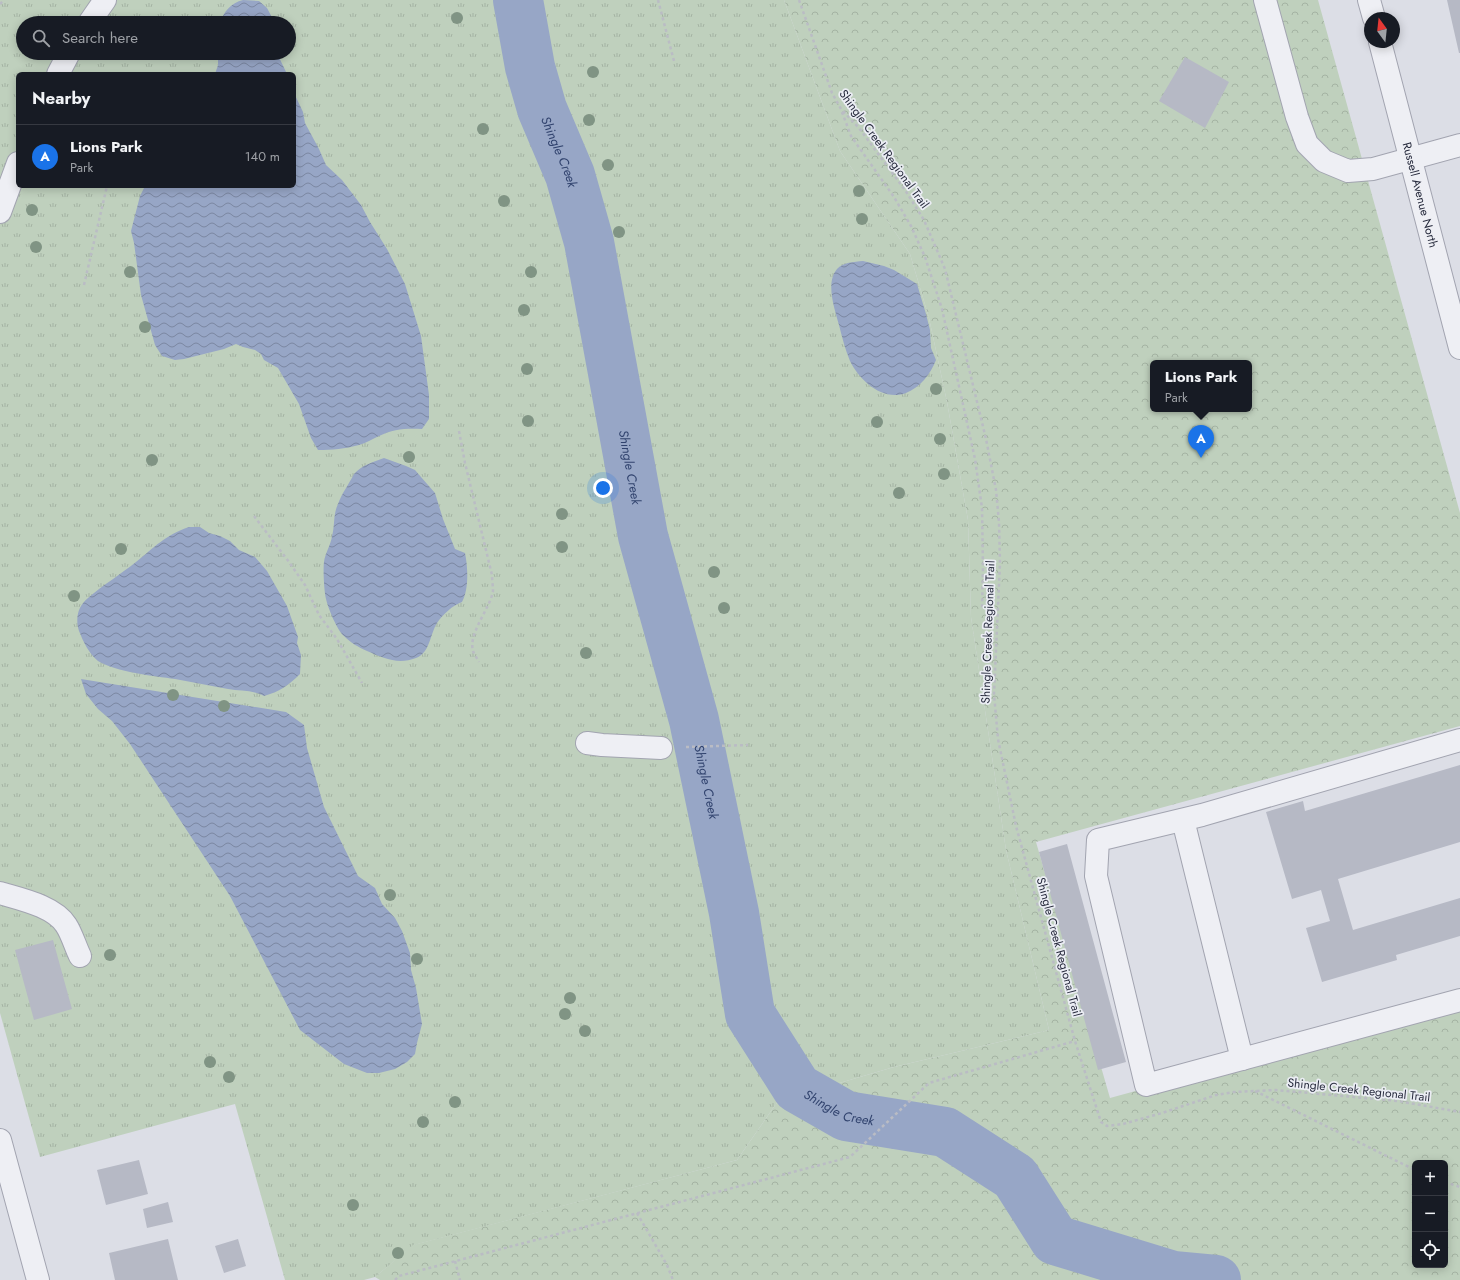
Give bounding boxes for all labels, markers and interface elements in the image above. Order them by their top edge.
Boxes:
north arrow [1364,12,1400,48]
search box [16,16,296,60]
icon: search [30,27,52,49]
text: Search here [62,27,138,49]
text: Nearby [32,86,90,110]
street label: Shingle Creek Regional Trail [835,86,933,212]
water label: Shingle Creek [536,113,582,190]
text: Lions Park [70,136,143,158]
street label: Russell Avenue North [1398,140,1442,250]
text: A [40,147,50,166]
text: 140 m [245,147,280,166]
text: Park [70,158,93,177]
popup [1150,360,1252,412]
text: Lions Park [1165,366,1237,388]
text: Park [1165,388,1188,407]
pin: A [1188,425,1214,458]
water label: Shingle Creek [614,428,646,506]
your location [593,478,613,498]
street label: Shingle Creek Regional Trail [977,560,999,704]
water label: Shingle Creek [689,743,723,821]
street label: Shingle Creek Regional Trail [1032,875,1086,1019]
street label: Shingle Creek Regional Trail [1287,1074,1431,1106]
water label: Shingle Creek [800,1085,876,1130]
map controls [1412,1160,1448,1268]
button: + [1412,1160,1448,1196]
button: − [1412,1196,1448,1232]
button: locate [1412,1232,1448,1268]

